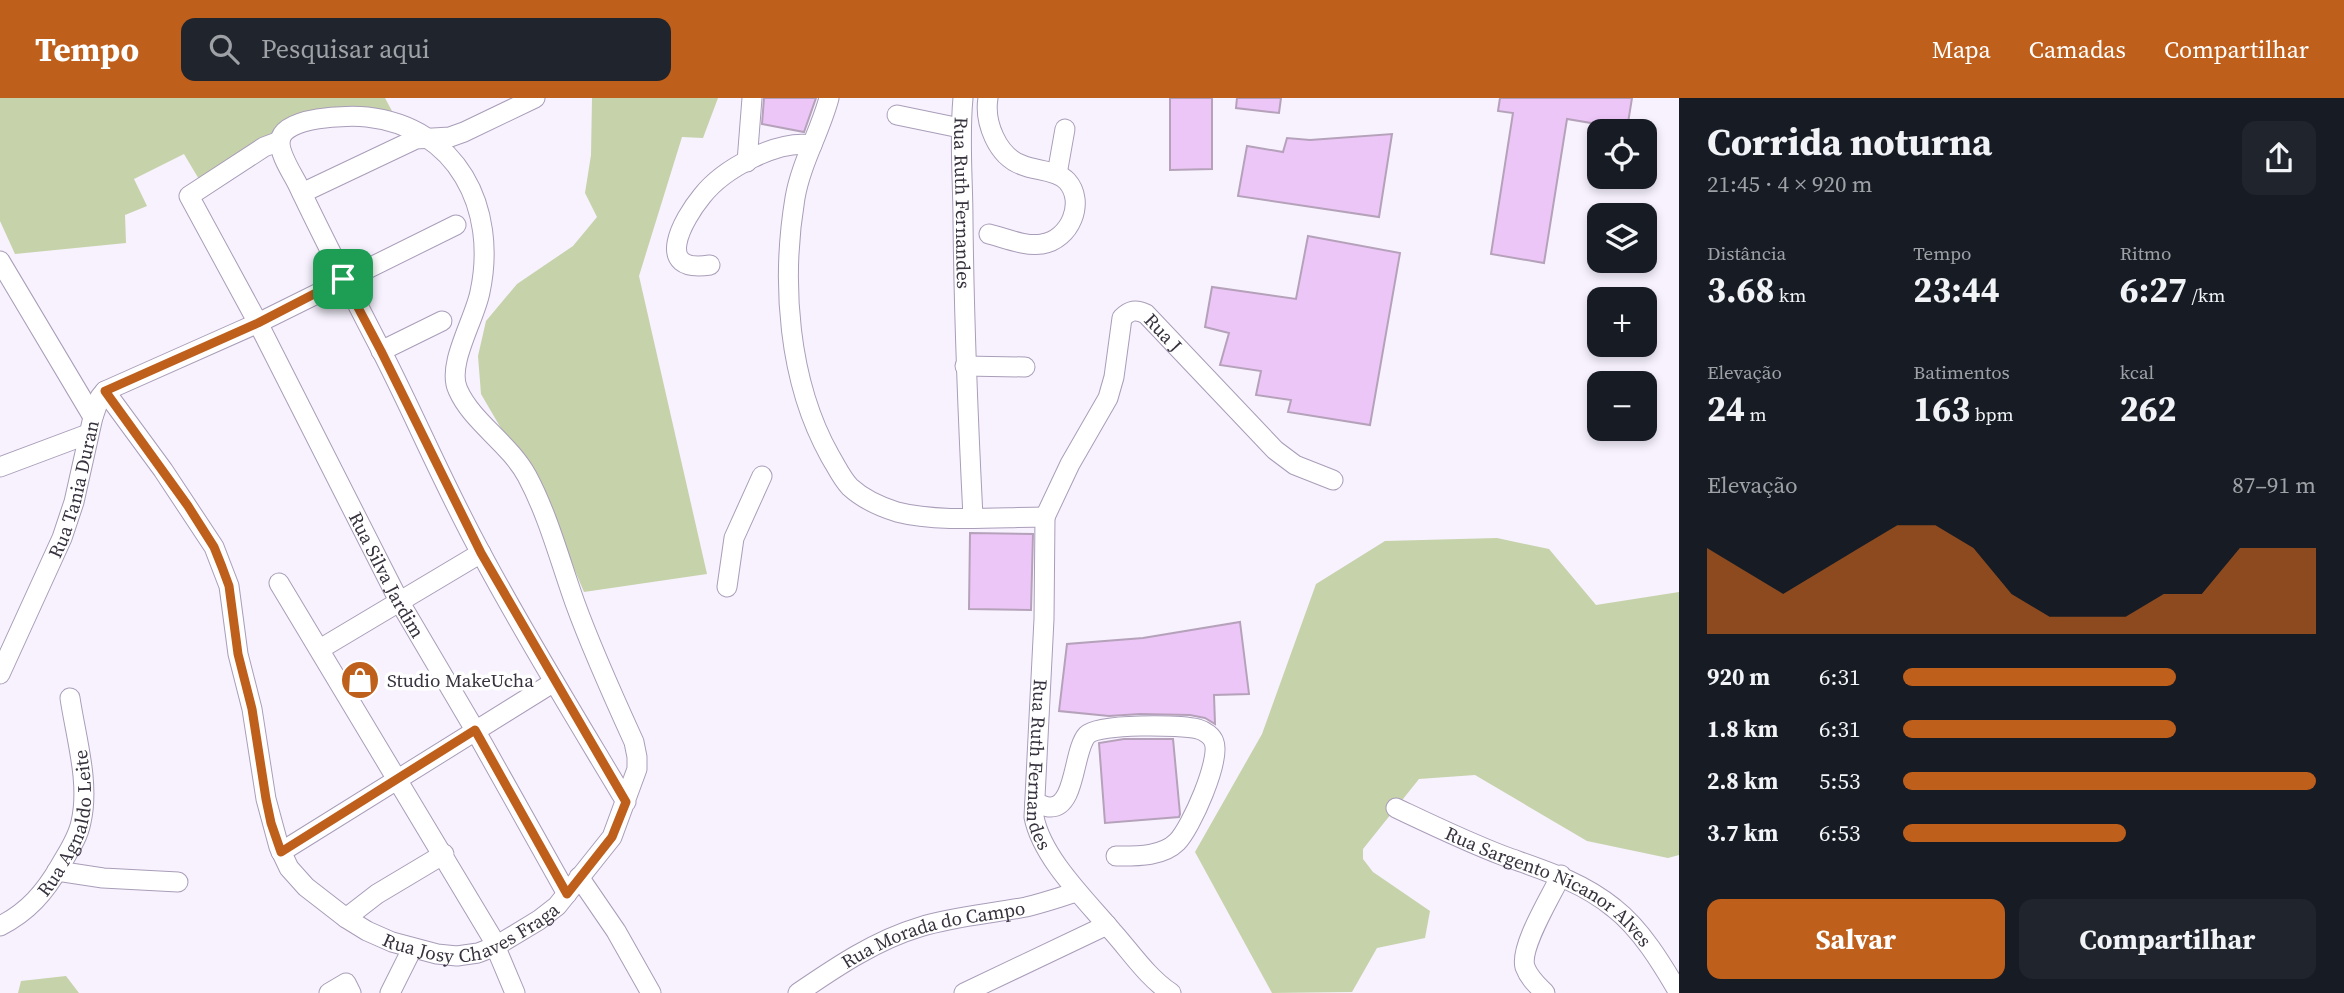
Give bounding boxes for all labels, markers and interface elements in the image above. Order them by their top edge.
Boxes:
search box [181,18,671,81]
text: Tempo [35,27,139,72]
icon: search [205,30,243,68]
text: Pesquisar aqui [261,31,430,67]
text: Mapa [1932,33,1991,66]
text: Camadas [2029,33,2126,66]
text: Compartilhar [2164,33,2309,66]
text: Corrida noturna [1707,116,1992,168]
street label: Rua Ruth Fernandes [948,117,977,289]
map controls [1587,119,1657,441]
button: locate [1587,119,1657,189]
button: share [2242,121,2316,195]
text: 21:45 · 4 × 920 m [1707,168,1873,200]
button: layers [1587,203,1657,273]
text: Distância [1707,240,1786,266]
text: Tempo [1913,240,1972,266]
text: Ritmo [2120,240,2171,266]
pin [313,249,373,309]
icon: arrive [324,260,362,298]
text: 3.68 [1707,266,1774,314]
text: 23:44 [1913,266,2000,314]
text: 6:27 [2120,266,2187,314]
text: km [1774,282,1806,308]
text: /km [2187,282,2225,308]
button: + [1587,287,1657,357]
street label: Rua J [1139,307,1188,357]
text: Elevação [1707,359,1782,385]
text: Batimentos [1913,359,2010,385]
text: kcal [2120,359,2154,385]
button: − [1587,371,1657,441]
text: 24 [1707,385,1745,433]
text: 163 [1913,385,1970,433]
text: 262 [2120,385,2177,433]
text: m [1745,401,1767,427]
text: bpm [1970,401,2014,427]
street label: Rua Tania Duran [42,418,105,562]
text: Elevação [1707,469,1798,501]
text: 87–91 m [2232,469,2316,501]
street label: Rua Silva Jardim [343,507,431,643]
shop icon: Studio MakeUcha [339,659,381,701]
text: 920 m [1707,661,1770,693]
text: 6:31 [1819,661,1860,693]
place label: Studio MakeUcha [387,667,534,693]
street label: Rua Ruth Fernandes [1021,678,1058,854]
text: 1.8 km [1707,713,1778,745]
text: 6:31 [1819,713,1860,745]
street label: Rua Agnaldo Leite [31,748,97,902]
text: 2.8 km [1707,765,1778,797]
text: 5:53 [1819,765,1860,797]
text: 3.7 km [1707,817,1778,849]
text: 6:53 [1819,817,1860,849]
street label: Rua Sargento Nicanor Alves [1441,820,1658,952]
street label: Rua Morada do Campo [836,894,1027,974]
street label: Rua Josy Chaves Fraga [379,896,565,969]
button: Salvar [1707,899,2005,979]
button: Compartilhar [2019,899,2316,979]

